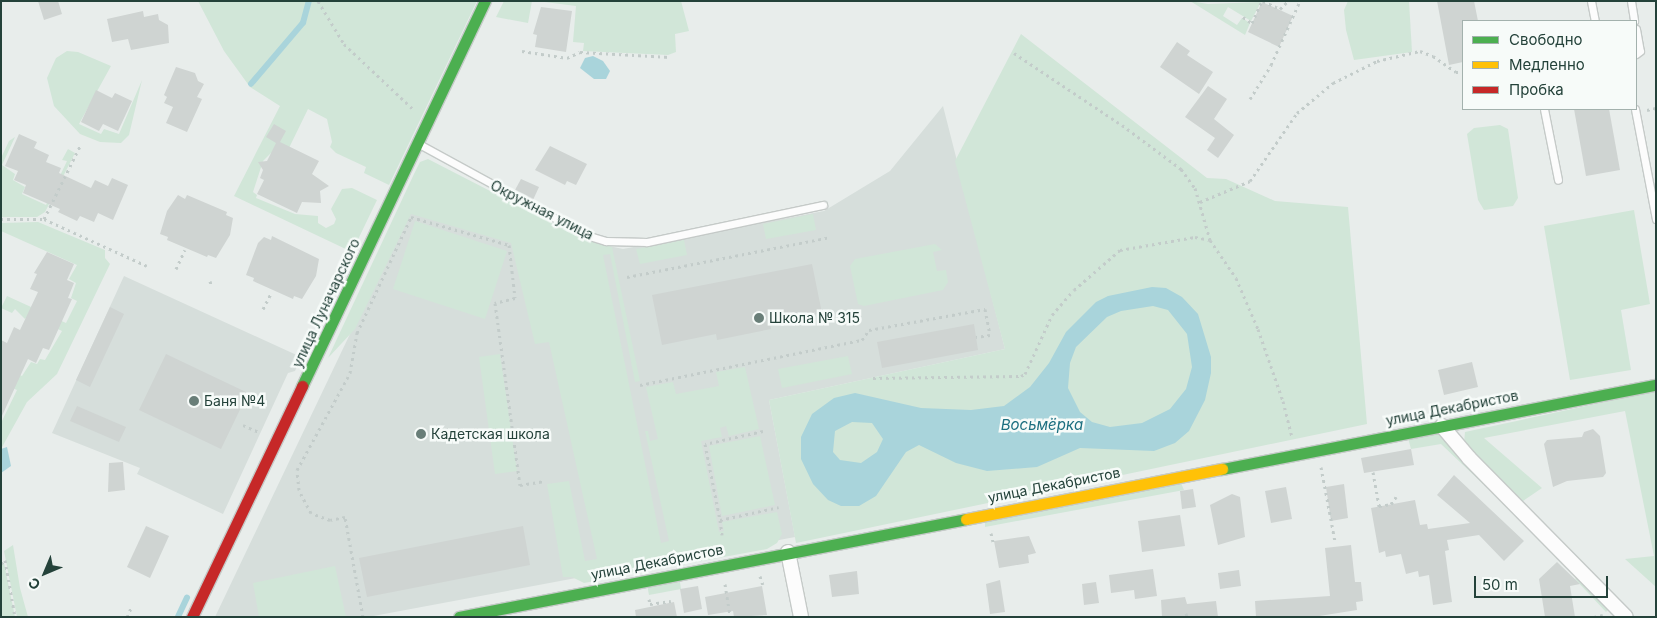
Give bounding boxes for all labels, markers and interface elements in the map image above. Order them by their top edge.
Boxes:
legend [1462,20,1637,110]
text: Свободно [1509,30,1583,49]
text: Медленно [1509,55,1585,74]
text: Пробка [1509,80,1564,99]
street label: Окружная улица [488,177,596,243]
street label: улица Луначарского [289,236,363,370]
place label: Школа № 315 [769,310,860,326]
marker: Школа № 315 [753,312,765,324]
street label: улица Декабристов [1384,387,1520,429]
place label: Баня №4 [204,393,265,409]
marker: Баня №4 [188,395,200,407]
water label: Восьмёрка [1001,416,1083,434]
place label: Кадетская школа [431,426,550,442]
marker: Кадетская школа [415,428,427,440]
street label: улица Декабристов [986,464,1122,506]
street label: улица Декабристов [589,541,725,583]
north arrow [20,548,70,598]
scale bar [1477,566,1611,598]
text: С [24,574,44,594]
text: 50 m [1482,575,1518,594]

